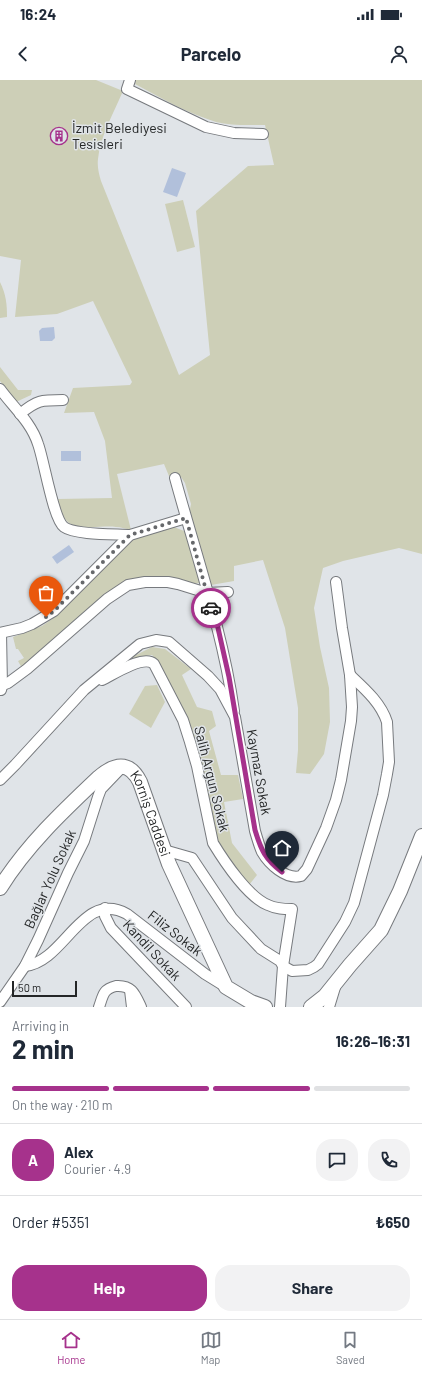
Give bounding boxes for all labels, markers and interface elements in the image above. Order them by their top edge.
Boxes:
text: 16:24 [20,5,56,23]
icon: back [12,43,34,65]
text: Parcelo [181,43,241,65]
icon: person [388,43,410,65]
place label: İzmit Belediyesi Tesisleri [72,119,167,152]
building icon: İzmit Belediyesi Tesisleri [49,126,69,146]
pin [29,576,63,617]
icon: bag [35,582,57,604]
courier [191,588,231,628]
icon: car [200,597,222,619]
street label: Salih Argun Sokak [191,724,234,833]
street label: Kaymaz Sokak [244,728,275,816]
street label: Korniş Caddesi [127,767,175,859]
street label: Bağlar Yolu Sokak [20,827,79,931]
pin [265,831,299,872]
icon: home [271,837,293,859]
street label: Filiz Sokak [145,906,206,959]
street label: Kandil Sokak [120,916,185,984]
scale bar [12,979,77,998]
text: 50 m [18,981,41,994]
text: Arriving in [12,1018,69,1034]
text: 16:26–16:31 [335,1032,410,1050]
text: 2 min [12,1033,74,1064]
text: On the way · 210 m [12,1097,113,1113]
button: chat [316,1139,358,1181]
button: phone [368,1139,410,1181]
text: Alex [64,1143,94,1161]
text: A [28,1151,38,1169]
text: Courier · 4.9 [64,1161,131,1177]
text: Order #5351 [12,1213,89,1231]
text: ₺650 [376,1213,410,1231]
button: Help [12,1265,207,1311]
button: Share [215,1265,410,1311]
tab: Home [57,1329,85,1366]
tab: Map [200,1329,222,1366]
tab: Saved [336,1329,365,1366]

